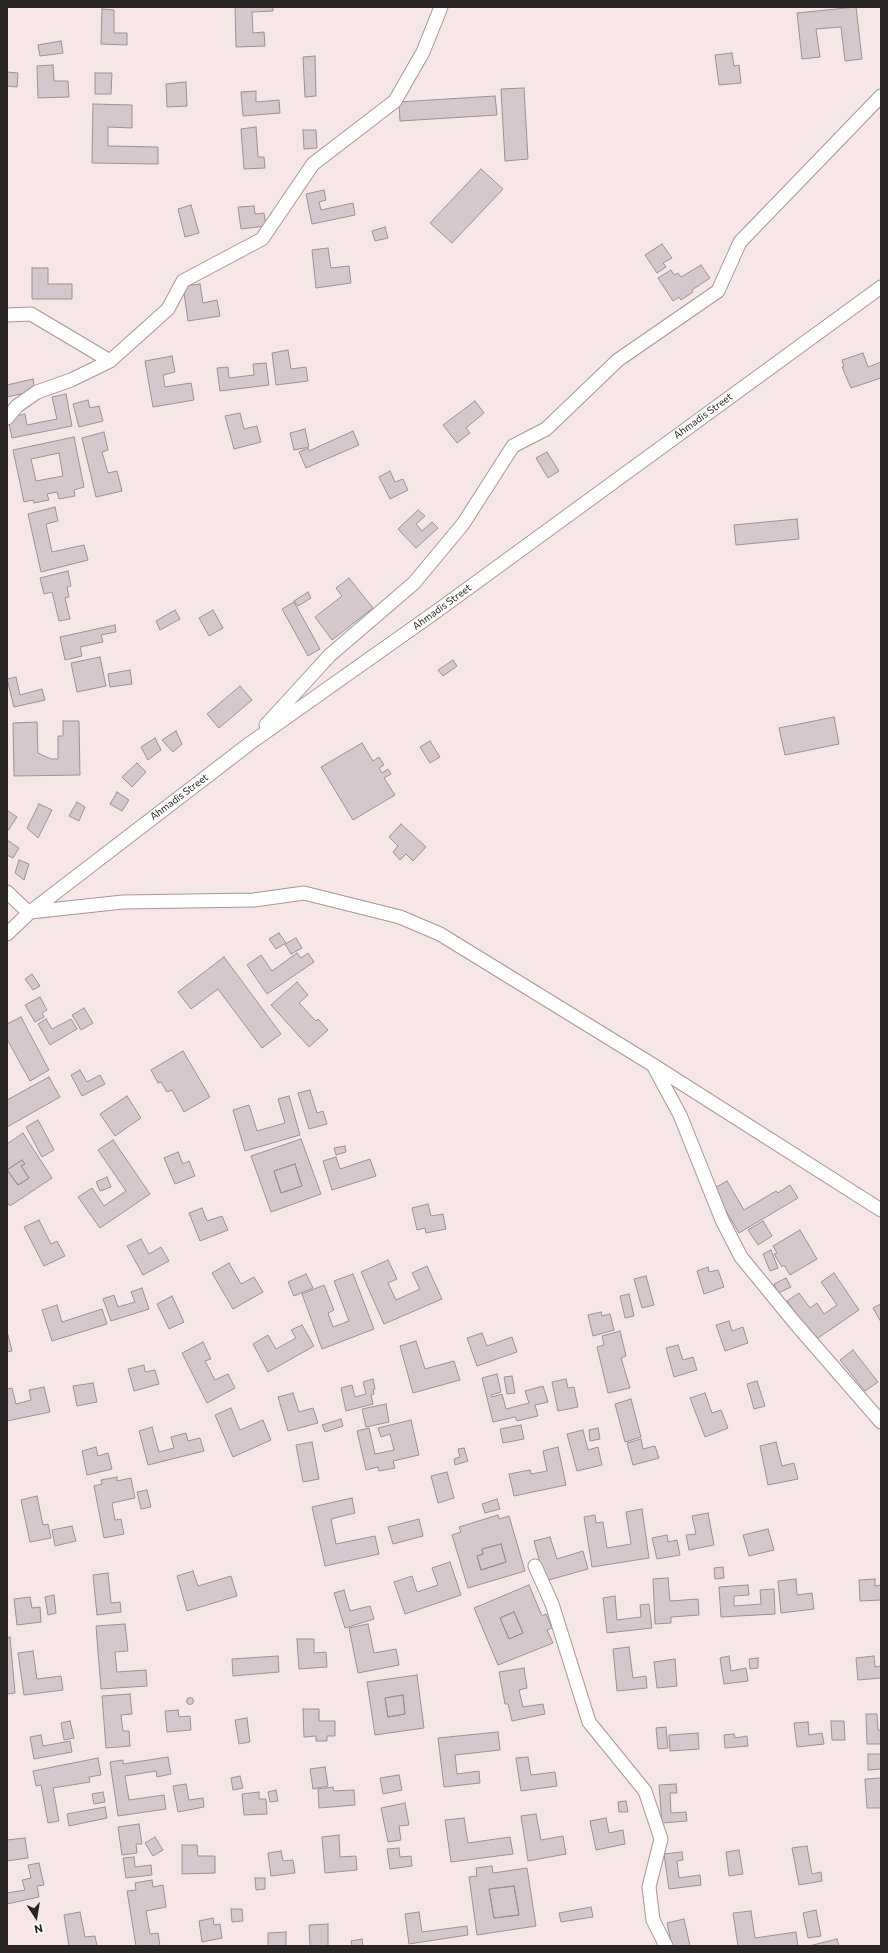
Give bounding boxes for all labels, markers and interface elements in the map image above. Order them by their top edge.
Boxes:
street label: Ahmadis Street [671,391,735,441]
street label: Ahmadis Street [410,582,474,632]
street label: Ahmadis Street [148,771,210,823]
north arrow [16,1897,56,1937]
text: N [33,1922,44,1936]

